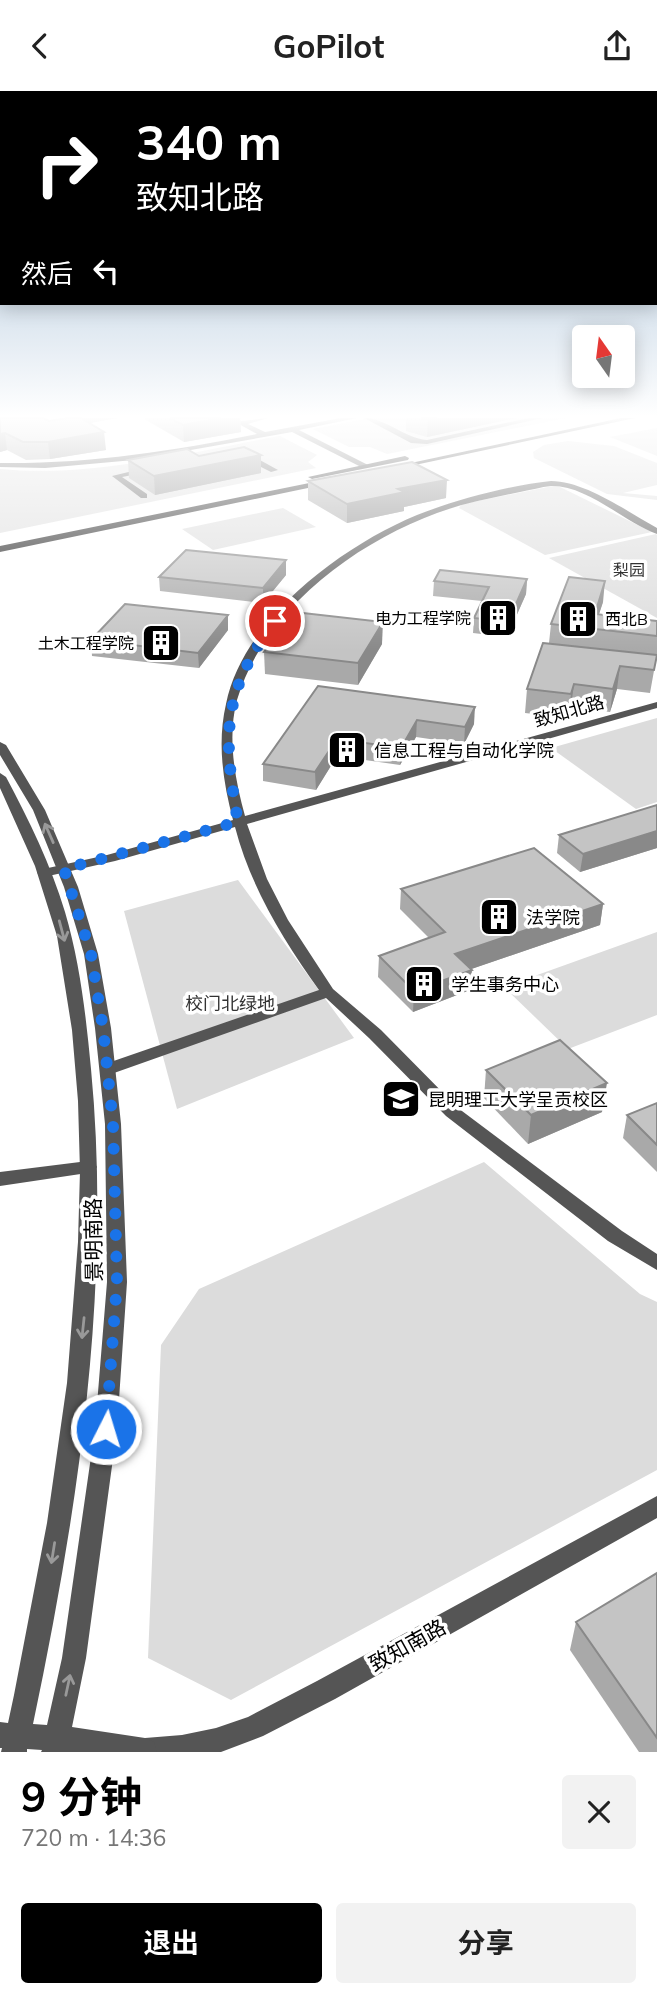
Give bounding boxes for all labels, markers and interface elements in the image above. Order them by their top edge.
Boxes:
text: GoPilot [273,26,384,66]
icon: back [21,27,59,65]
icon: share [598,27,636,65]
text: 340 m [136,111,282,172]
icon: right [21,119,112,210]
text: 致知北路 [136,177,264,217]
icon: left [87,252,125,290]
text: 然后 [21,257,73,290]
north arrow [572,325,635,389]
map controls [572,325,635,388]
park label: 梨园 [613,560,645,580]
pin [245,591,305,651]
building icon: 电力工程学院 [477,597,519,639]
building icon: 西北B [557,598,599,640]
icon: arrive [256,602,294,640]
place label: 电力工程学院 [375,608,471,628]
place label: 西北B [605,609,648,629]
building icon: 土木工程学院 [140,622,182,664]
place label: 土木工程学院 [38,633,134,653]
street label: 致知北路 [531,690,607,732]
building icon: 信息工程与自动化学院 [326,729,368,771]
place label: 信息工程与自动化学院 [374,739,554,762]
one-way arrow [42,823,55,844]
building icon: 法学院 [478,896,520,938]
place label: 法学院 [526,906,580,929]
one-way arrow [56,920,69,942]
building icon: 学生事务中心 [403,963,445,1005]
place label: 学生事务中心 [451,973,559,996]
park label: 校门北绿地 [185,992,275,1015]
school or university icon: 昆明理工大学呈贡校区 [380,1078,422,1120]
place label: 昆明理工大学呈贡校区 [428,1088,608,1111]
street label: 景明南路 [79,1198,107,1282]
one-way arrow [76,1316,89,1339]
position arrow [69,1392,143,1466]
one-way arrow [46,1541,59,1564]
street label: 致知南路 [364,1613,450,1677]
one-way arrow [61,1674,75,1697]
text: 9 分钟 [21,1770,142,1823]
button: close [562,1775,636,1849]
text: 720 m · 14:36 [21,1823,166,1852]
button: 退出 [21,1903,322,1983]
button: 分享 [336,1903,636,1983]

